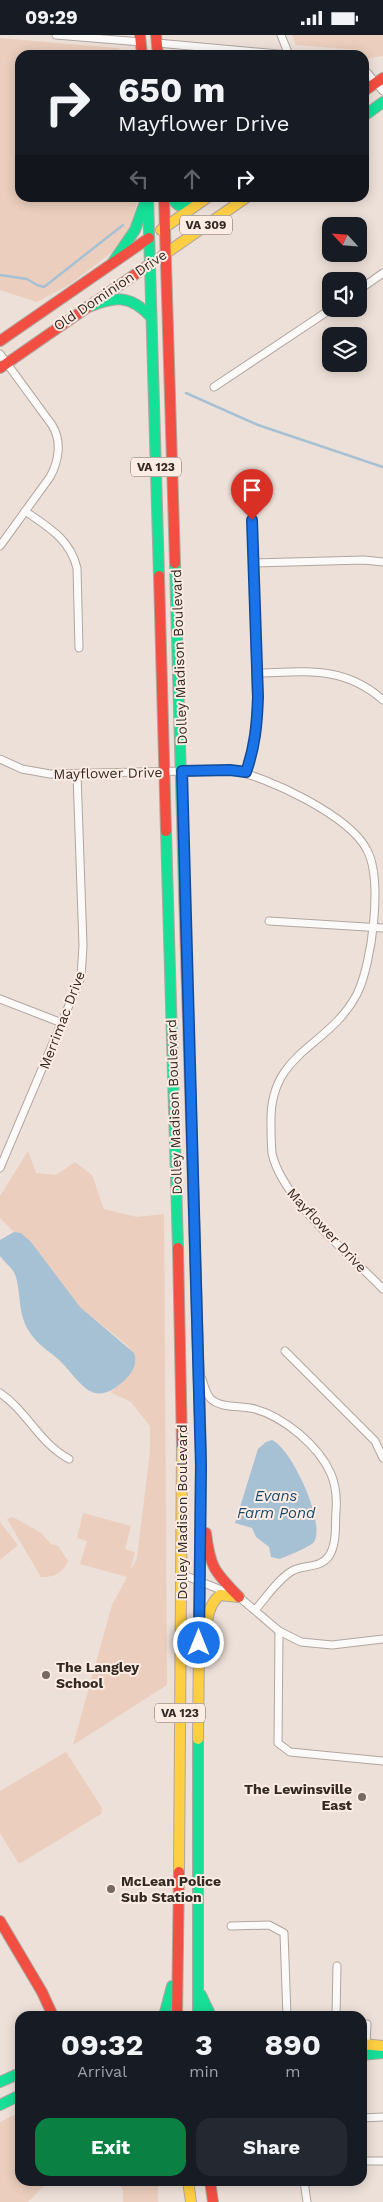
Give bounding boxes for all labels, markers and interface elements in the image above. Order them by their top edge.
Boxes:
text: 09:29 [25,6,78,29]
text: 650 m [118,69,225,111]
icon: right [35,70,100,135]
text: Mayflower Drive [118,111,289,136]
icon: left [125,165,153,193]
icon: ahead [178,165,206,193]
icon: right [231,165,259,193]
road number: VA 309 [180,215,232,235]
north arrow [322,217,368,263]
map controls [322,217,367,372]
street label: Old Dominion Drive [50,246,170,334]
button: sound [322,272,367,317]
button: layers [322,327,367,372]
road number: VA 123 [131,457,181,477]
pin [231,469,273,520]
icon: arrive [238,476,266,504]
street label: Dolley Madison Boulevard [168,569,190,745]
street label: Mayflower Drive [53,764,163,782]
street label: Merrimac Drive [36,969,88,1071]
street label: Dolley Madison Boulevard [163,1019,185,1195]
street label: Mayflower Drive [284,1185,370,1275]
street label: Dolley Madison Boulevard [174,1424,190,1600]
water label: Evans Farm Pond [237,1487,316,1522]
position arrow [172,1616,224,1668]
place label: The Langley School [56,1659,139,1691]
marker: The Langley School [40,1669,52,1681]
road number: VA 123 [155,1704,205,1723]
place label: The Lewinsville East [244,1781,352,1813]
marker: The Lewinsville East [356,1791,368,1803]
place label: McLean Police Sub Station [121,1873,221,1905]
marker: McLean Police Sub Station [105,1883,117,1895]
text: 09:32 [61,2027,143,2062]
text: 3 [195,2027,213,2062]
text: 890 [264,2027,321,2062]
text: Arrival [77,2062,127,2081]
text: min [189,2062,219,2081]
text: m [285,2062,300,2081]
button: Exit [35,2118,186,2176]
button: Share [196,2118,347,2176]

